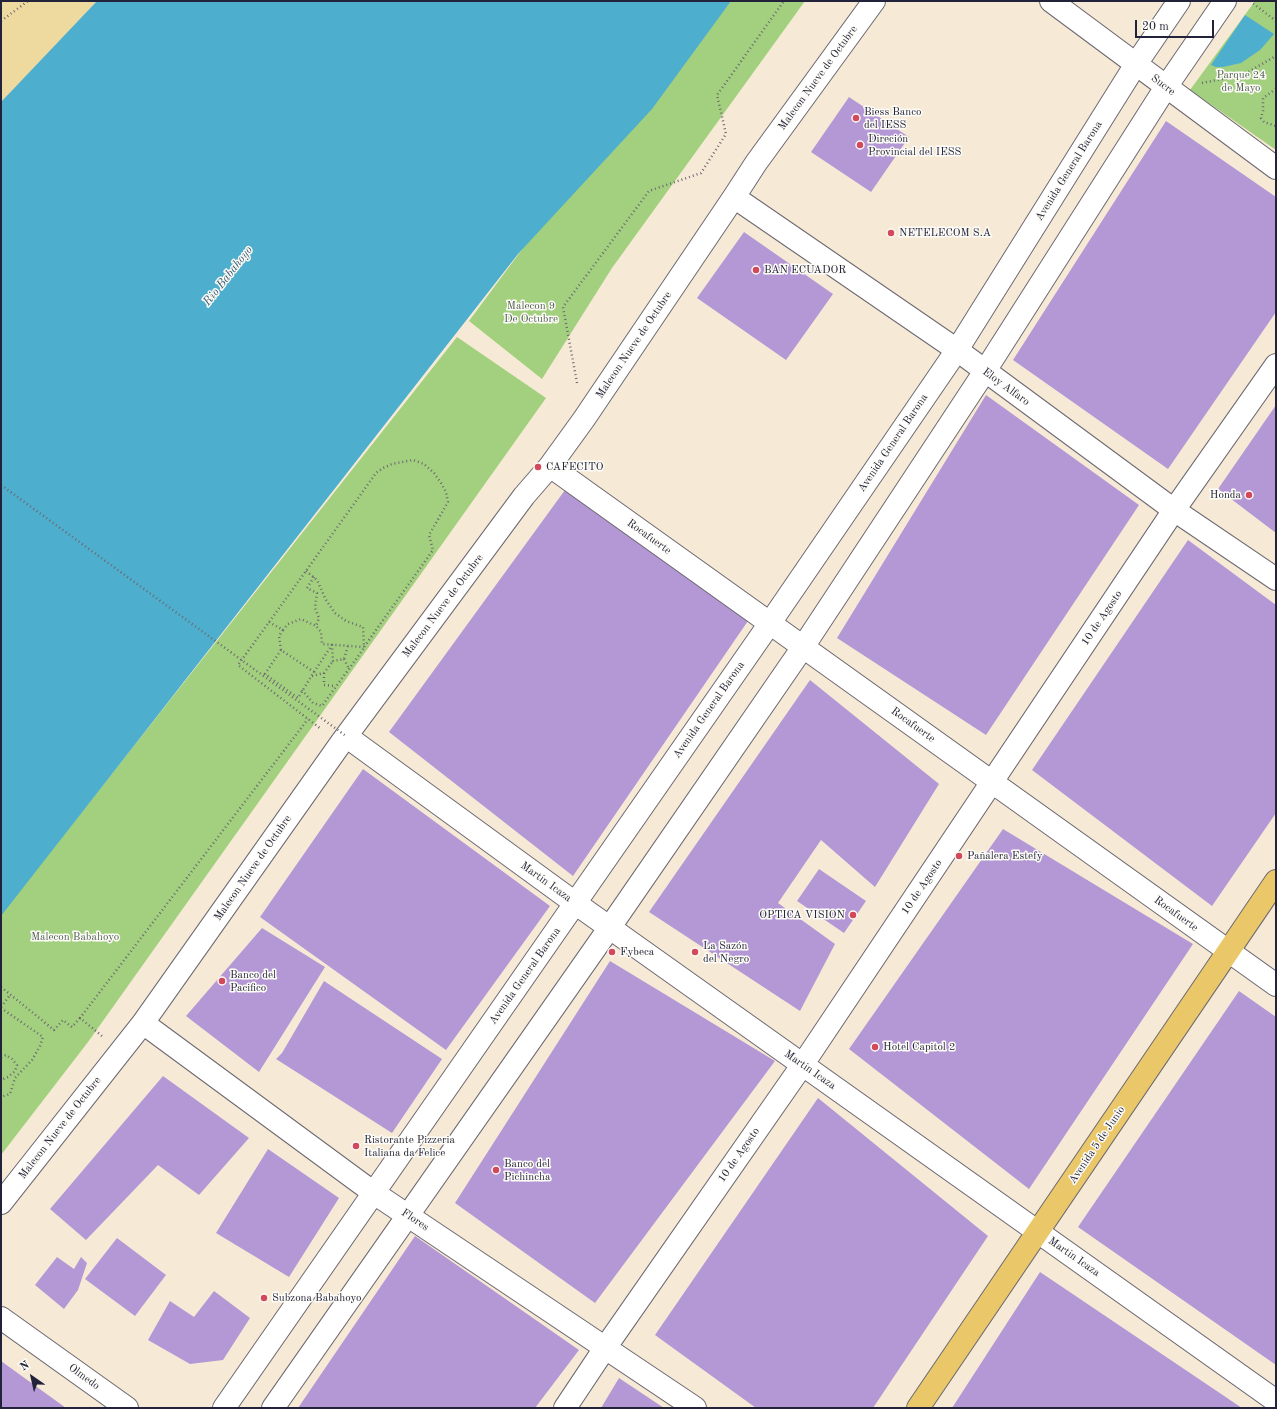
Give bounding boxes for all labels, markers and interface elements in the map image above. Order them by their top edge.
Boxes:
scale bar [1137,12,1216,38]
text: 20 m [1142,21,1169,33]
street label: Malecon Nueve de Octubre [776,23,860,133]
park label: Parque 24 de Mayo [1216,68,1266,94]
street label: Sucre [1148,72,1178,98]
place label: Biess Banco del IESS [864,105,921,131]
marker: Biess Banco del IESS [851,113,861,123]
street label: Avenida General Barona [1033,118,1105,224]
place label: Direción Provincial del IESS [868,132,961,158]
marker: Direción Provincial del IESS [855,140,865,150]
place label: NETELECOM S.A [899,226,991,240]
marker: NETELECOM S.A [886,228,896,238]
water label: Rio Babahoyo [200,243,256,309]
place label: BAN ECUADOR [764,263,846,277]
marker: BAN ECUADOR [751,265,761,275]
street label: Malecon Nueve de Octubre [593,289,675,401]
park label: Malecon 9 De Octubre [504,299,558,325]
street label: Eloy Alfaro [980,365,1032,409]
street label: Avenida General Barona [855,391,931,495]
place label: CAFECITO [546,460,603,474]
marker: CAFECITO [533,462,543,472]
place label: Honda [1210,488,1241,502]
marker: Honda [1244,490,1254,500]
street label: Rocafuerte [624,517,674,557]
street label: Malecon Nueve de Octubre [400,552,486,660]
street label: 10 de Agosto [1079,588,1125,648]
street label: Avenida General Barona [670,659,748,761]
street label: Rocafuerte [888,705,938,745]
street label: Malecon Nueve de Octubre [211,813,295,923]
place label: Pañalera Estefy [967,849,1043,863]
marker: Pañalera Estefy [954,851,964,861]
street label: 10 de Agosto [899,857,945,917]
street label: Martin Icaza [518,859,574,905]
street label: Rocafuerte [1151,894,1201,934]
place label: OPTICA VISION [759,908,845,922]
marker: OPTICA VISION [848,910,858,920]
street label: Avenida General Barona [486,925,564,1027]
park label: Malecon Babahoyo [31,930,119,944]
place label: La Sazón del Negro [703,939,749,965]
place label: Fybeca [620,945,654,959]
marker: Fybeca [607,947,617,957]
marker: La Sazón del Negro [690,947,700,957]
place label: Banco del Pacifico [230,968,276,994]
marker: Banco del Pacifico [217,976,227,986]
place label: Hotel Capitol 2 [883,1040,955,1054]
marker: Hotel Capitol 2 [870,1042,880,1052]
street label: Martin Icaza [782,1047,838,1093]
street label: Malecon Nueve de Octubre [16,1074,104,1182]
street label: Avenida 5 de Junio [1066,1104,1128,1186]
street label: 10 de Agosto [715,1125,763,1185]
place label: Ristorante Pizzeria Italiana da Felice [364,1133,455,1159]
marker: Ristorante Pizzeria Italiana da Felice [351,1141,361,1151]
place label: Banco del Pichincha [504,1157,550,1183]
marker: Banco del Pichincha [491,1165,501,1175]
street label: Flores [399,1206,431,1234]
street label: Martin Icaza [1046,1234,1102,1280]
place label: Subzona Babahoyo [272,1291,361,1305]
marker: Subzona Babahoyo [259,1293,269,1303]
north arrow [12,1357,52,1397]
text: N [18,1360,32,1374]
street label: Olmedo [66,1361,102,1393]

